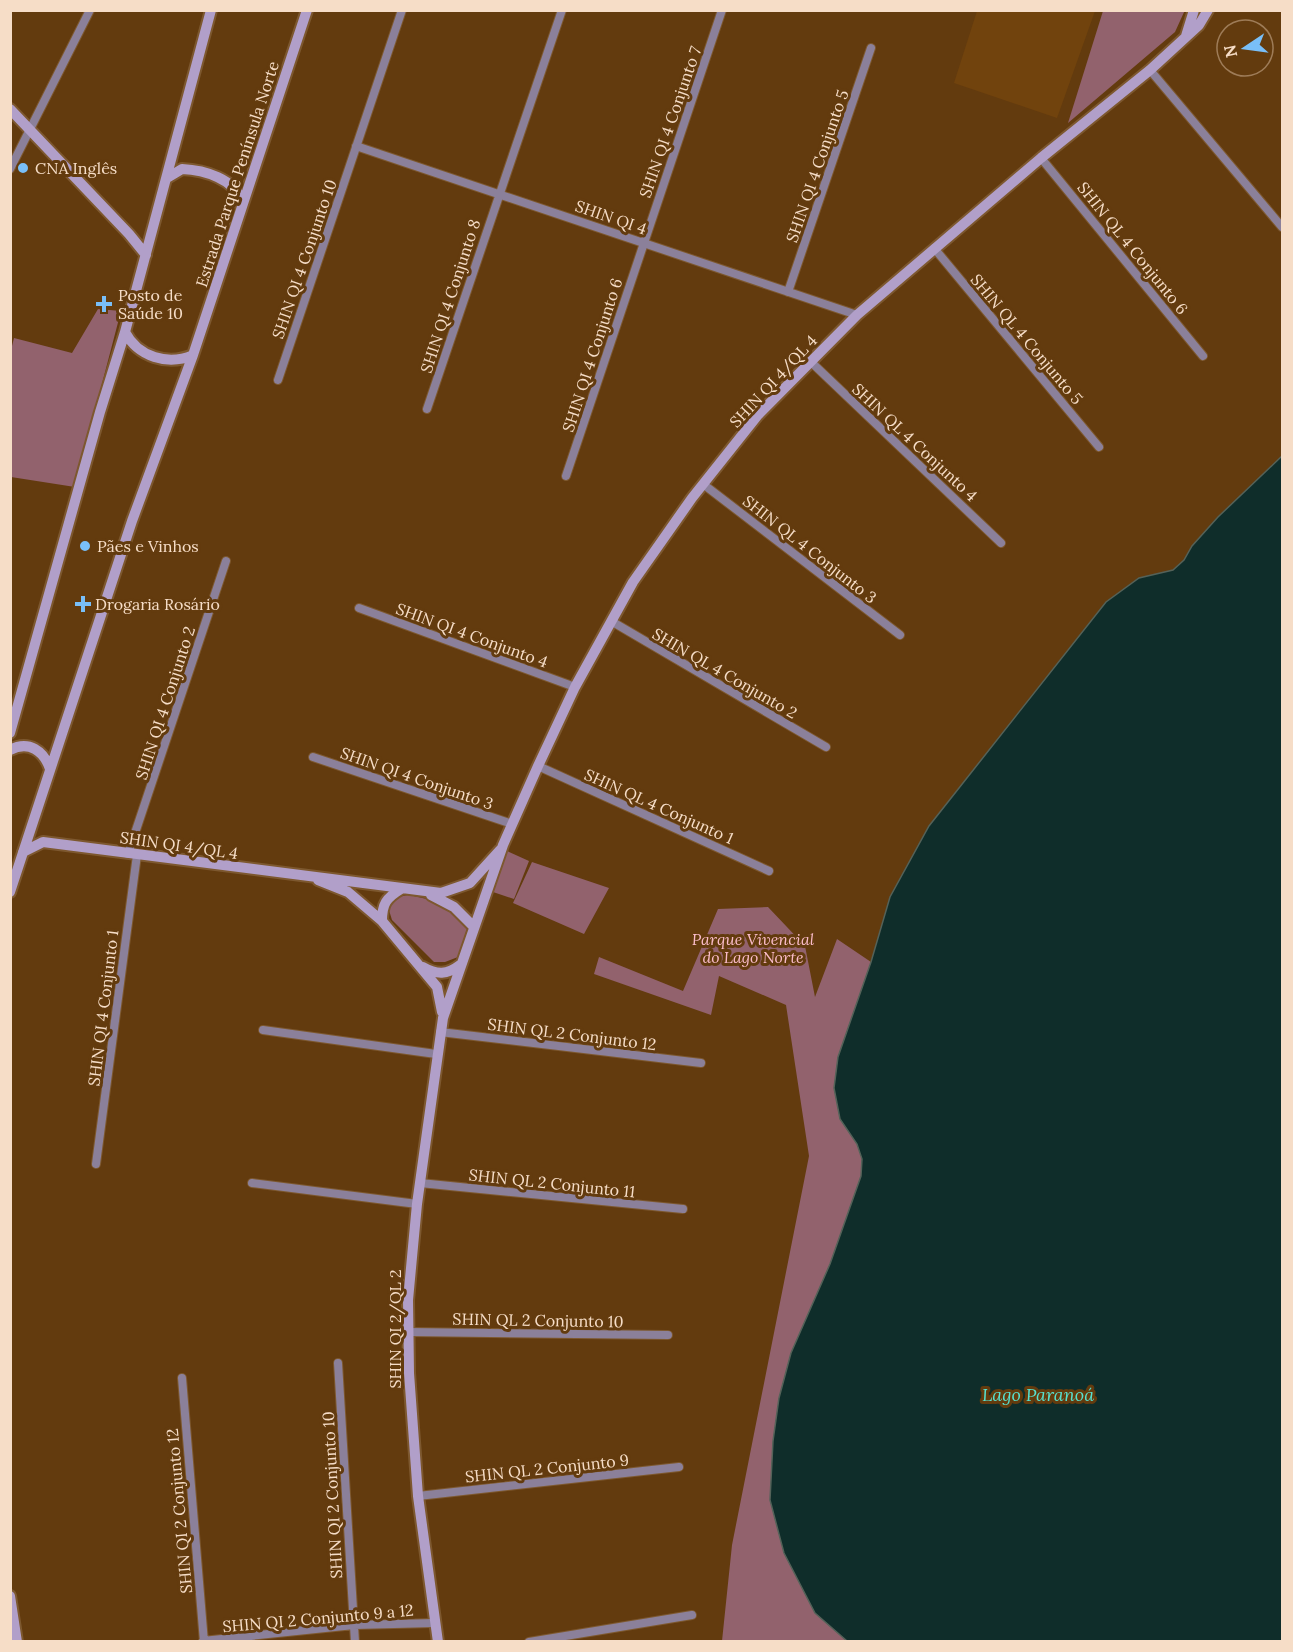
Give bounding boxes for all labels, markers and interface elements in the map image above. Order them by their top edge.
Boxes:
north arrow [1215,18,1275,78]
street label: SHIN QI 4 Conjunto 7 [635,43,706,200]
text: N [1219,43,1242,60]
street label: Estrada Parque Península Norte [191,58,283,289]
street label: SHIN QI 4 Conjunto 5 [781,87,853,245]
place label: CNA Inglês [35,158,117,178]
marker: CNA Inglês [16,161,30,175]
street label: SHIN QI 4 Conjunto 10 [267,177,341,341]
street label: SHIN QL 4 Conjunto 6 [1073,178,1193,318]
street label: SHIN QI 4 [573,195,650,239]
street label: SHIN QI 4 Conjunto 8 [416,217,484,375]
street label: SHIN QL 4 Conjunto 5 [967,270,1087,408]
street label: SHIN QI 4 Conjunto 6 [558,275,626,435]
place label: Posto de Saúde 10 [118,285,183,323]
marker: Posto de Saúde 10 [95,295,113,313]
street label: SHIN QI 4/QL 4 [725,330,822,432]
street label: SHIN QL 4 Conjunto 4 [848,379,982,506]
street label: SHIN QL 4 Conjunto 3 [739,491,881,608]
place label: Pães e Vinhos [97,536,199,556]
marker: Pães e Vinhos [78,539,92,553]
place label: Drogaria Rosário [95,594,220,614]
marker: Drogaria Rosário [76,597,90,611]
street label: SHIN QI 4 Conjunto 4 [393,598,551,672]
street label: SHIN QL 4 Conjunto 2 [649,623,801,723]
street label: SHIN QI 4 Conjunto 2 [131,624,199,782]
street label: SHIN QI 4 Conjunto 3 [338,742,496,814]
street label: SHIN QL 4 Conjunto 1 [581,764,737,848]
street label: SHIN QI 4/QL 4 [118,827,240,864]
street label: SHIN QI 4 Conjunto 1 [83,928,123,1087]
park label: Parque Vivencial do Lago Norte [692,929,815,967]
street label: SHIN QL 2 Conjunto 12 [487,1014,657,1054]
street label: SHIN QL 2 Conjunto 11 [468,1164,636,1202]
street label: SHIN QI 2/QL 2 [385,1269,406,1389]
street label: SHIN QL 2 Conjunto 10 [452,1309,624,1331]
water label: Lago Paranoá [982,1383,1094,1406]
street label: SHIN QI 2 Conjunto 10 [318,1411,346,1579]
street label: SHIN QI 2 Conjunto 12 [162,1427,196,1595]
street label: SHIN QL 2 Conjunto 9 [464,1449,630,1487]
street label: SHIN QI 2 Conjunto 9 a 12 [222,1600,414,1636]

